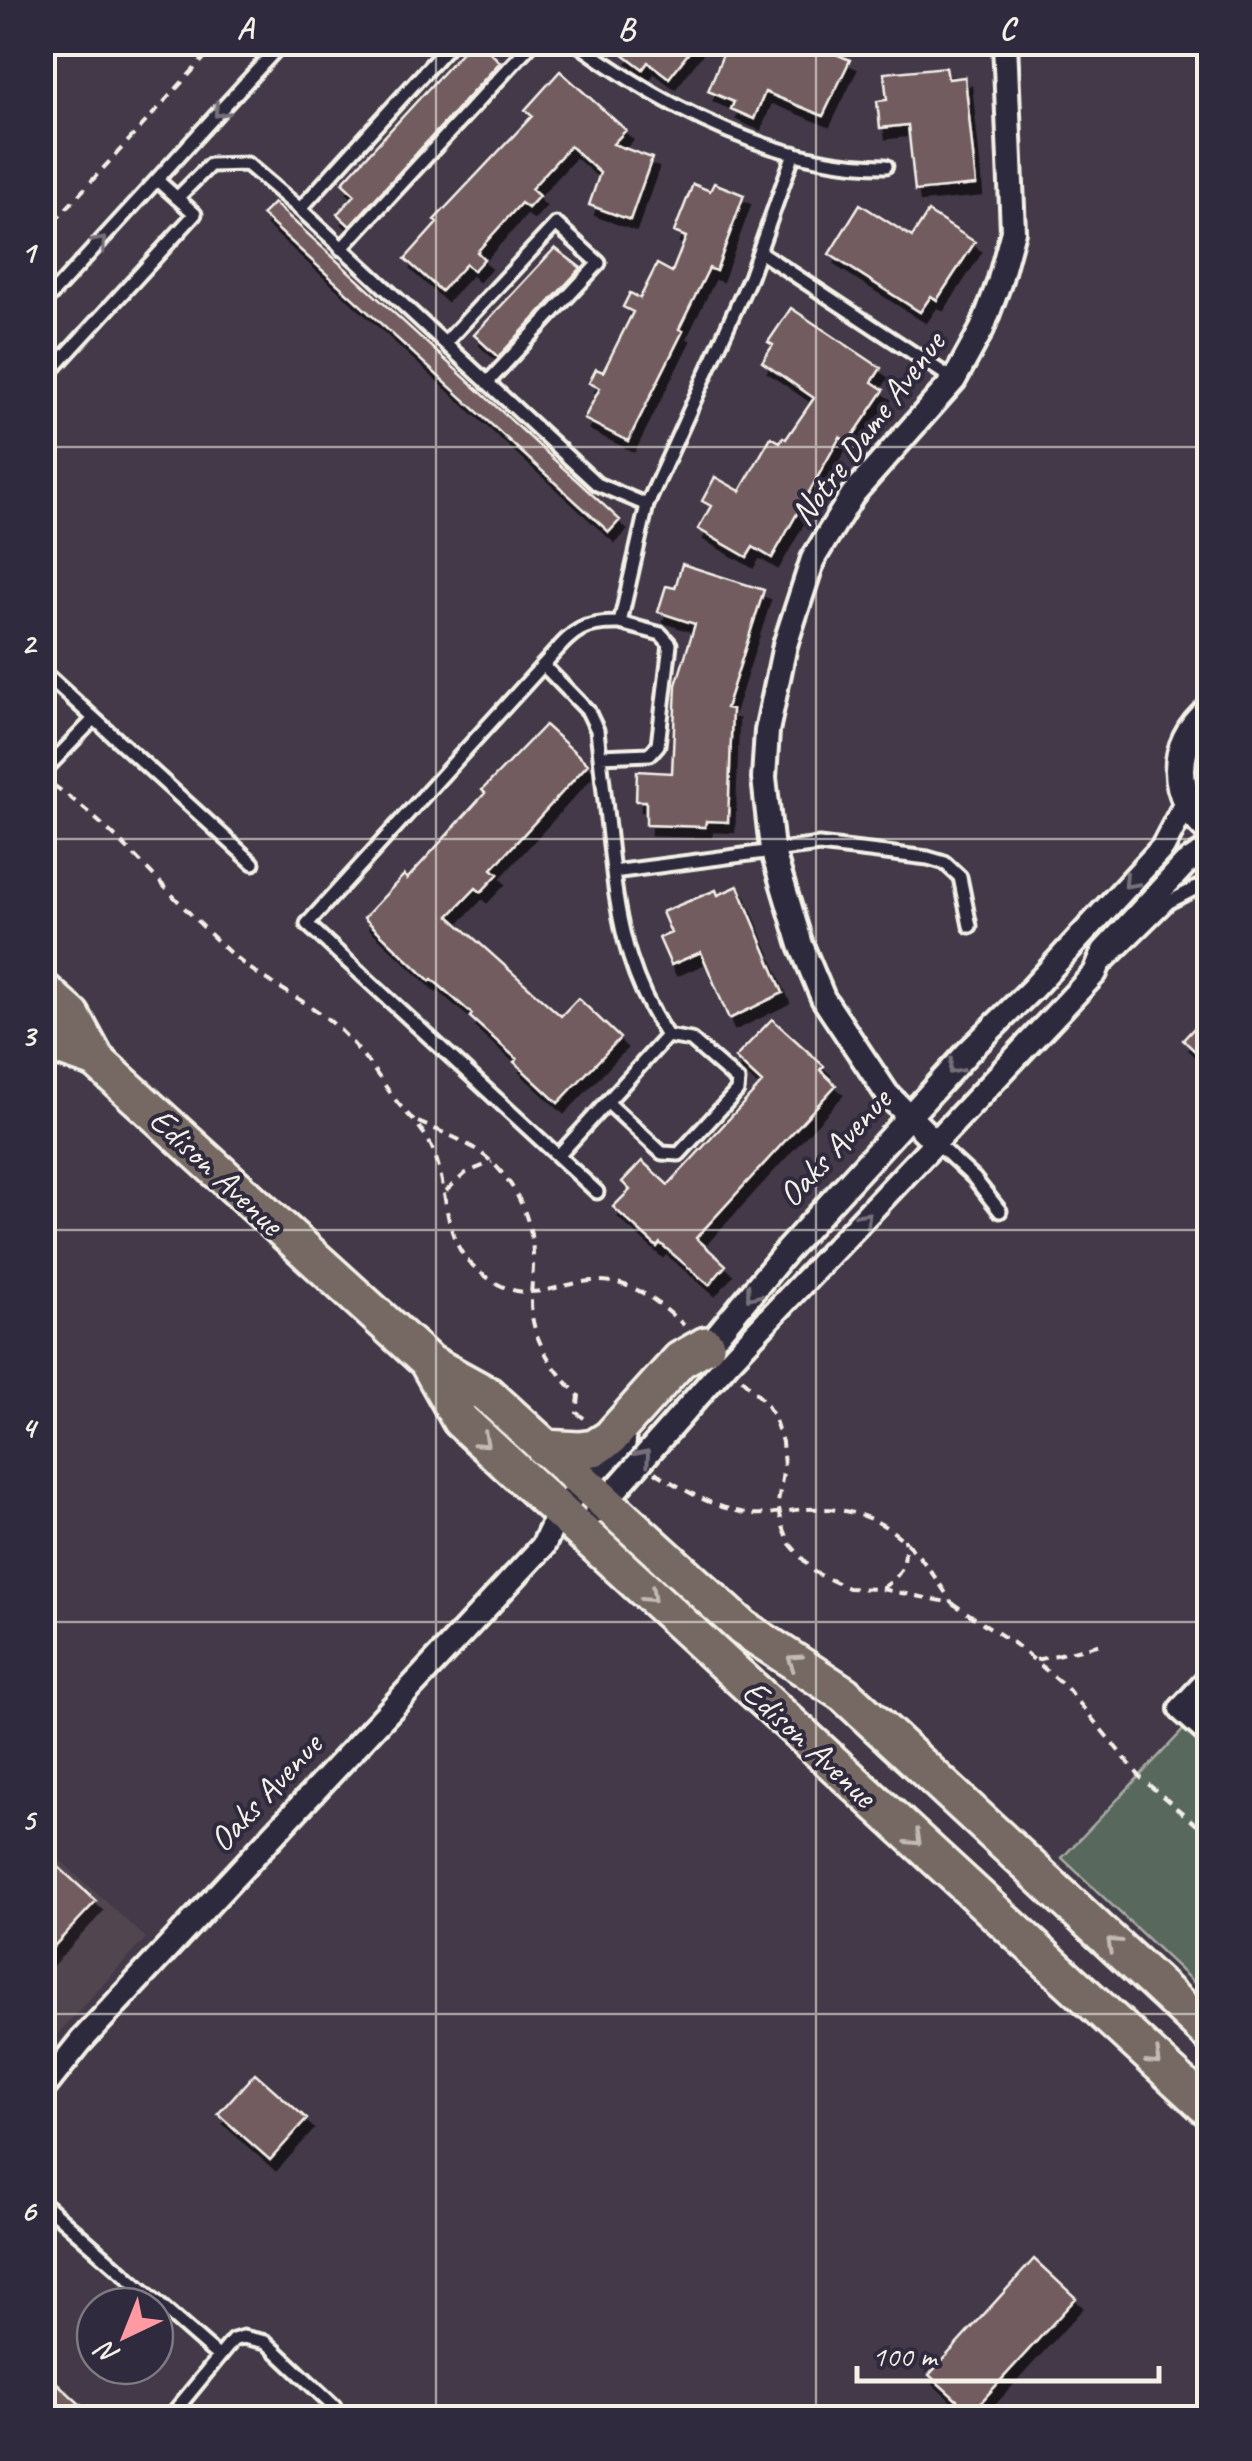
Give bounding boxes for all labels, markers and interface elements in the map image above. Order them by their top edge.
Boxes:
text: A [237,8,256,49]
text: B [618,8,637,49]
text: C [999,8,1019,49]
one-way arrow [214,99,232,118]
text: 1 [21,231,39,272]
one-way arrow [88,236,106,255]
street label: Notre Dame Avenue [780,320,957,534]
text: 2 [21,623,38,664]
one-way arrow [1124,870,1142,889]
text: 3 [21,1015,38,1056]
one-way arrow [948,1056,966,1075]
street label: Oaks Avenue [768,1077,903,1216]
street label: Edison Avenue [140,1098,295,1247]
one-way arrow [853,1211,871,1229]
one-way arrow [746,1283,764,1301]
text: 4 [21,1407,39,1448]
one-way arrow [471,1429,490,1447]
one-way arrow [633,1449,651,1468]
one-way arrow [639,1584,657,1602]
one-way arrow [786,1654,804,1673]
street label: Edison Avenue [733,1670,888,1819]
street label: Oaks Avenue [199,1722,334,1861]
text: 5 [21,1799,38,1840]
one-way arrow [904,1828,922,1846]
one-way arrow [1106,1938,1124,1956]
one-way arrow [1143,2048,1162,2066]
text: 6 [20,2190,37,2231]
north arrow [75,2286,175,2386]
scale bar [857,2321,1160,2383]
text: N [87,2332,127,2373]
text: 100 m [872,2337,939,2375]

